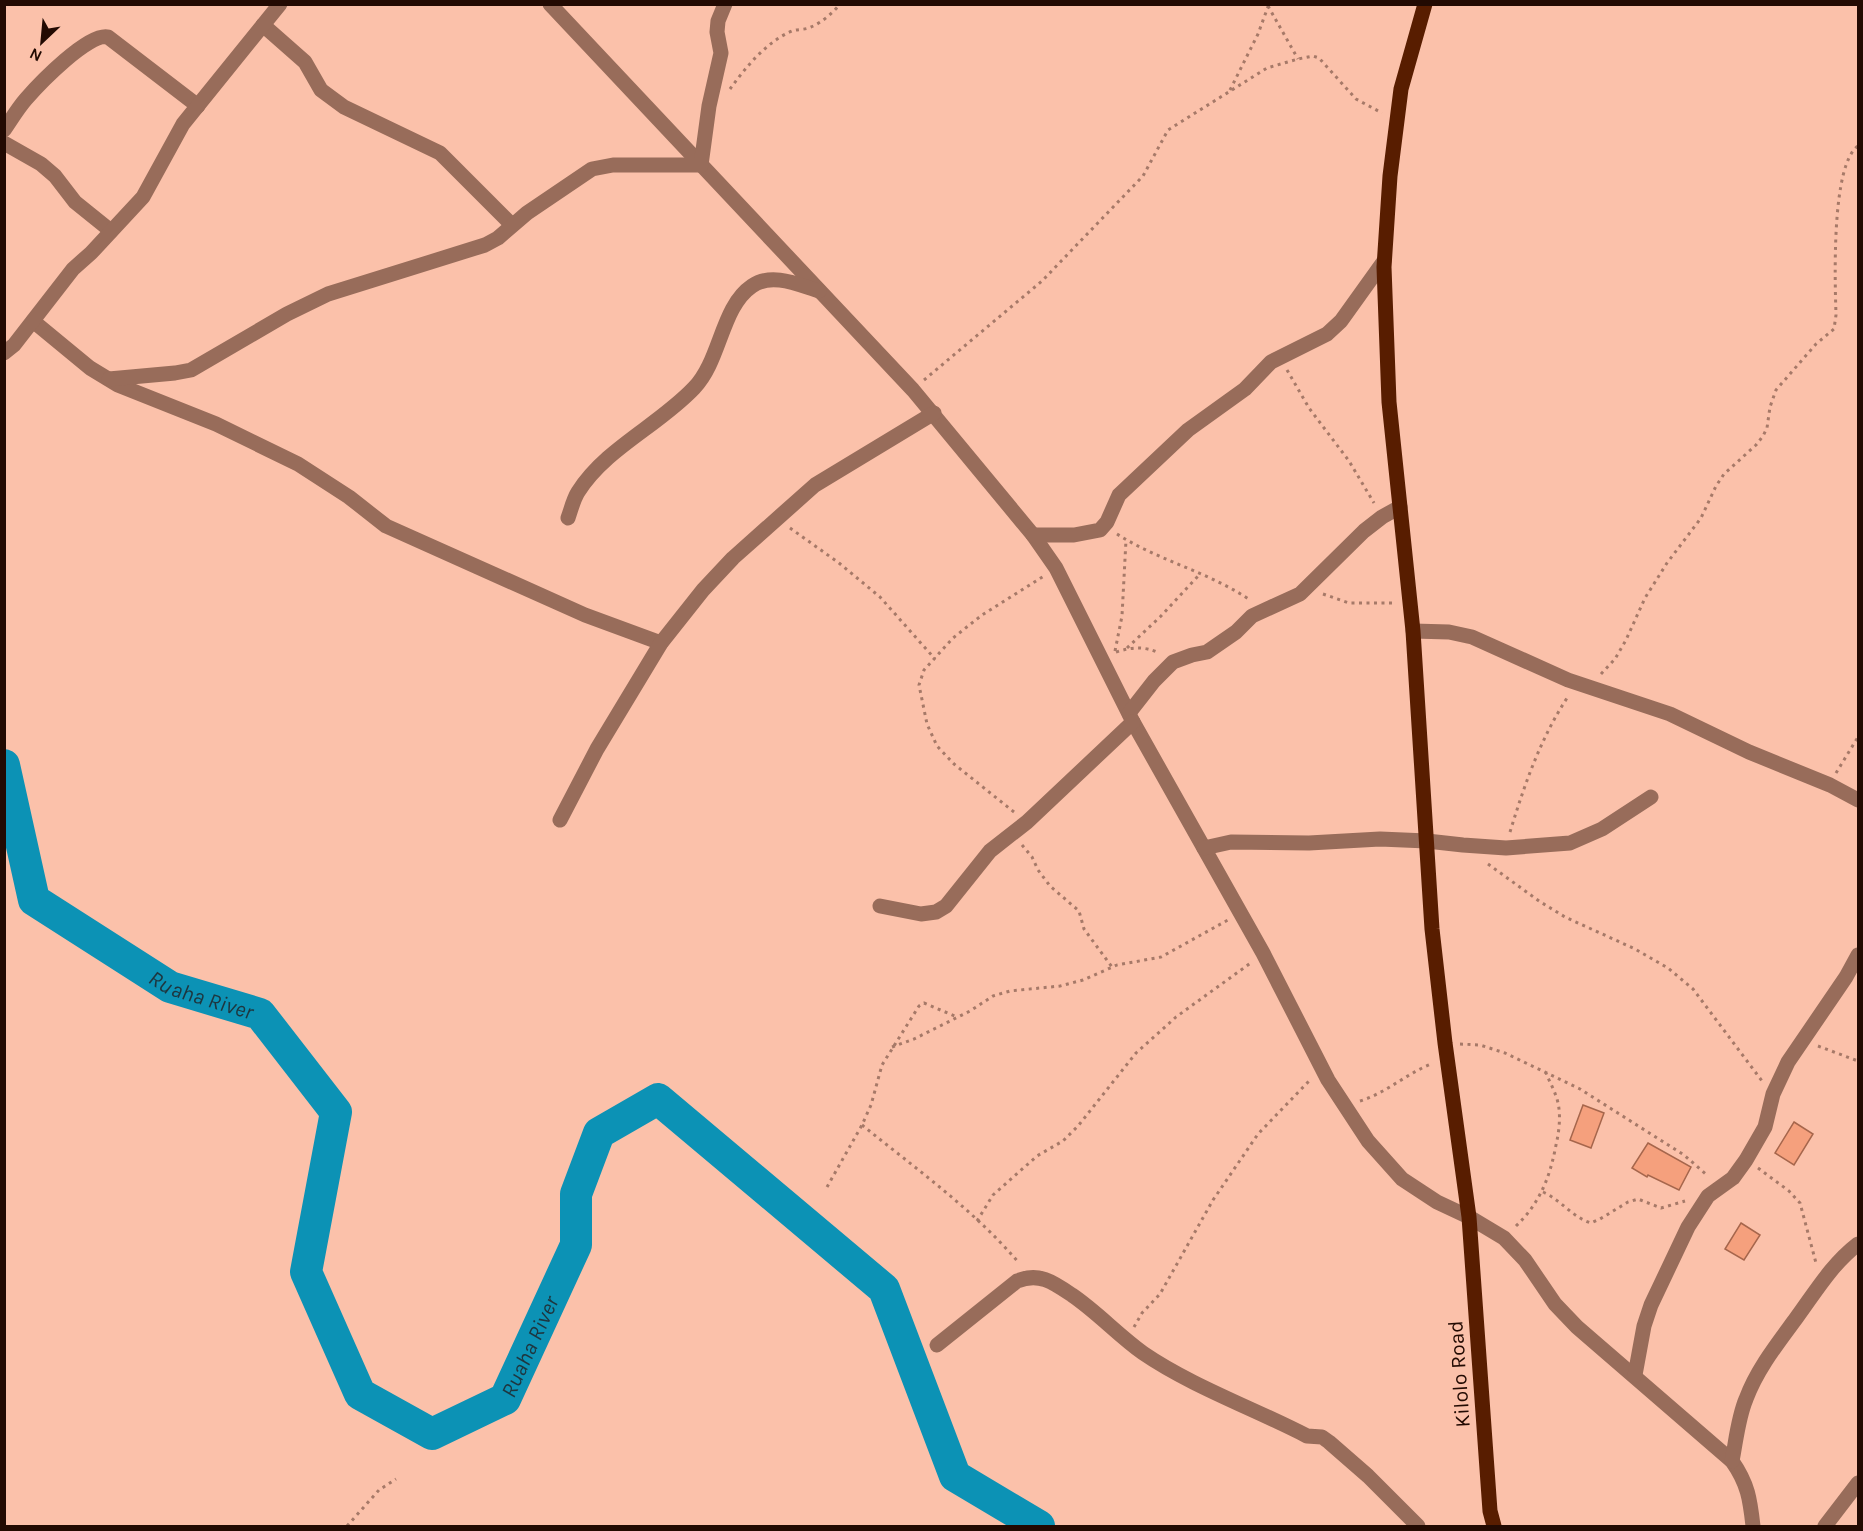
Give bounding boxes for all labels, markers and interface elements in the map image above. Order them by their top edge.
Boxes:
north arrow [12,12,72,72]
text: N [26,44,45,66]
water label: Ruaha River [144,965,258,1026]
water label: Ruaha River [496,1291,565,1402]
street label: Kilolo Road [1443,1320,1475,1428]

